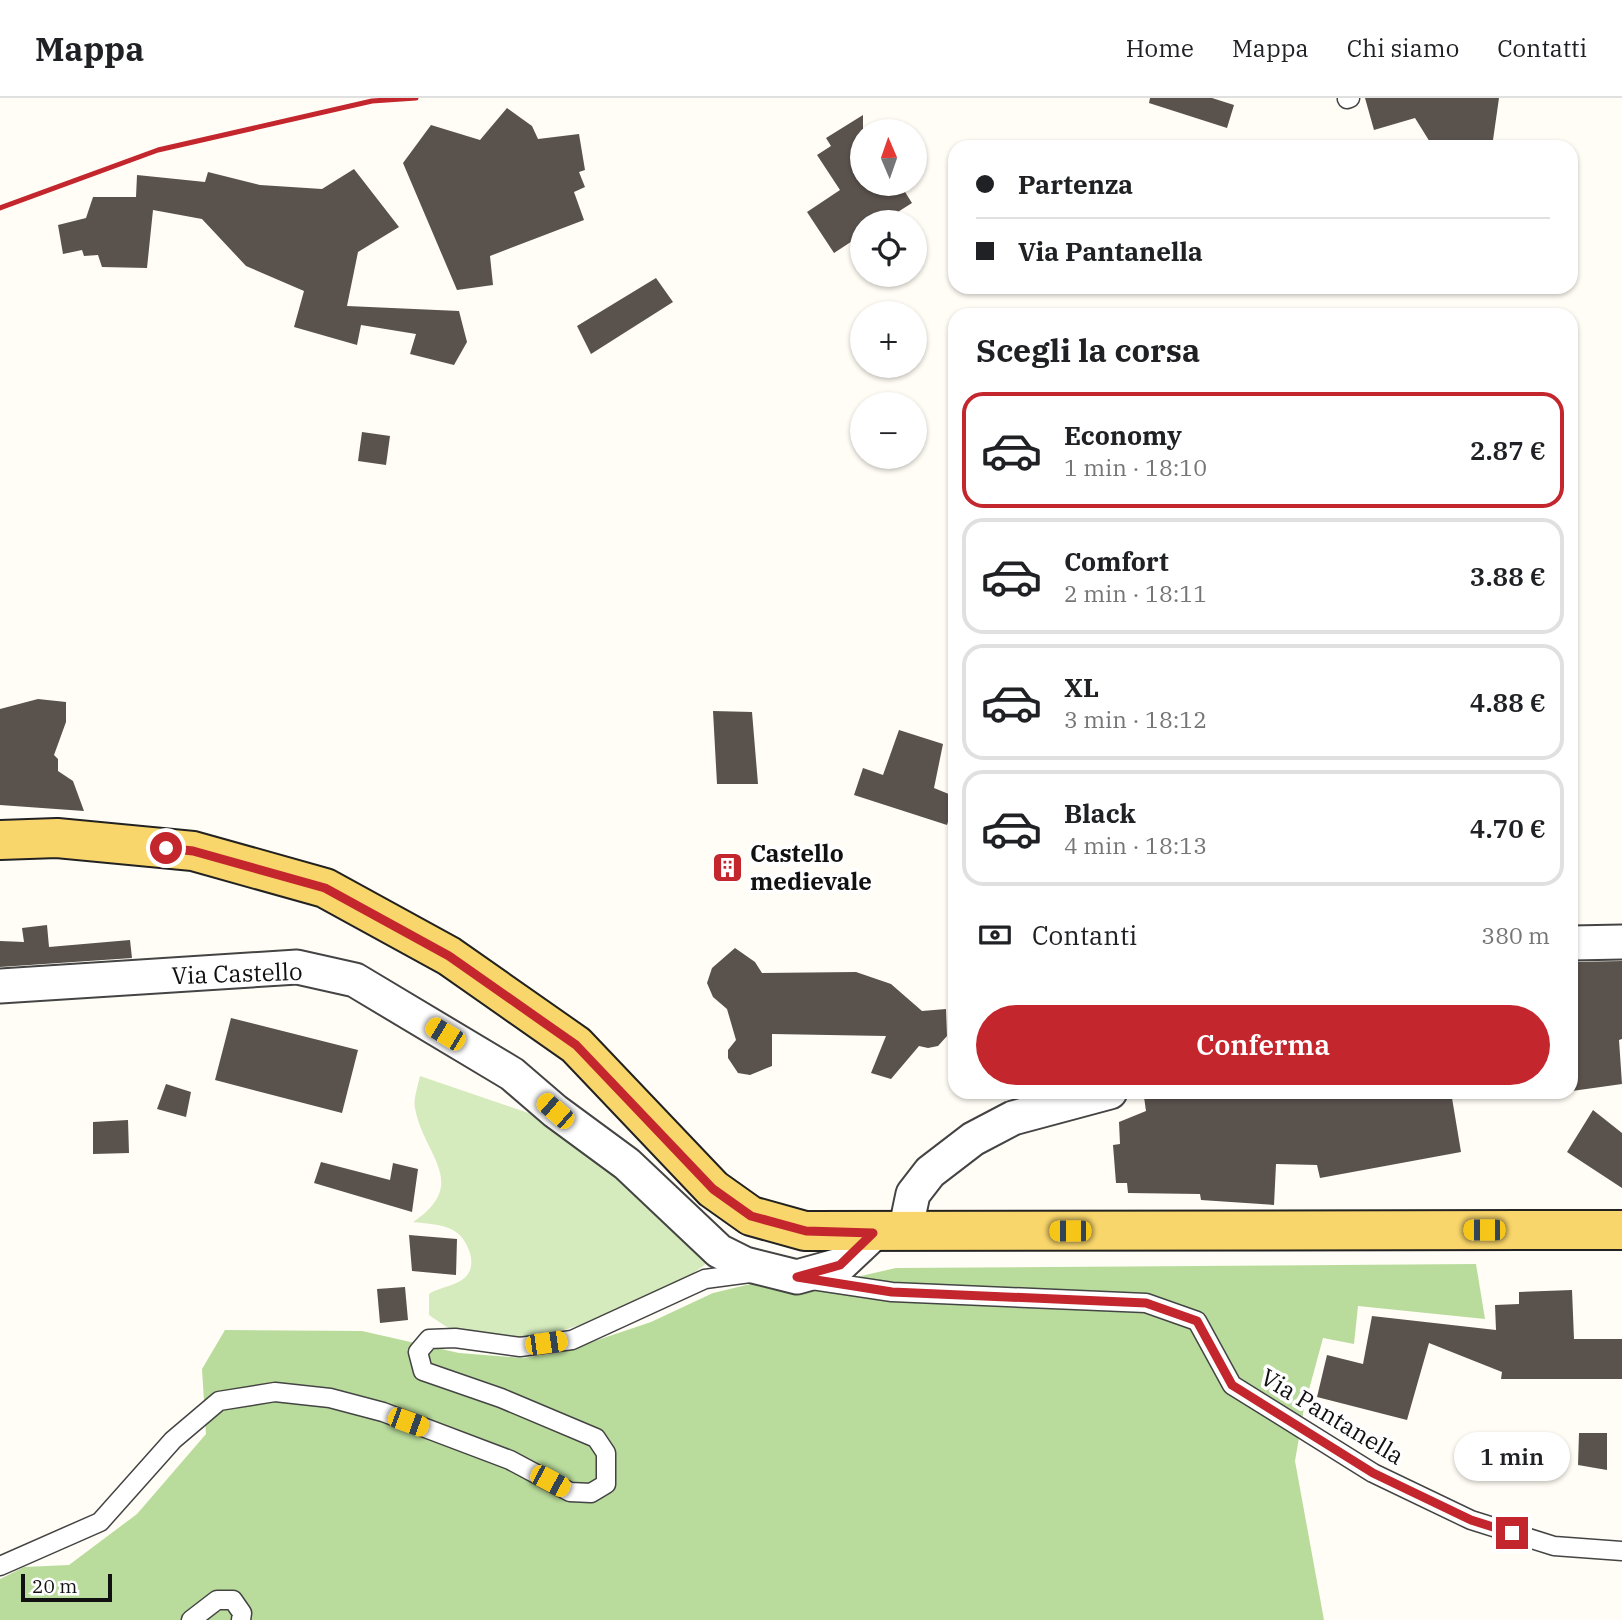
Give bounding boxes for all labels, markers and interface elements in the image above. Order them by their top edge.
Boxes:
text: Mappa [35,27,144,70]
text: Home [1126,32,1194,64]
text: Mappa [1232,32,1309,64]
text: Chi siamo [1347,32,1459,64]
text: Contatti [1497,32,1587,64]
north arrow [850,119,928,196]
map controls [850,119,927,469]
text: Partenza [1018,167,1133,201]
button: locate [850,210,927,287]
text: Via Pantanella [1018,234,1203,268]
button: + [850,301,927,378]
text: Scegli la corsa [976,329,1200,371]
button: − [850,392,927,469]
text: Economy [1064,418,1182,452]
icon: car [980,419,1043,482]
text: 2.87 € [1470,433,1546,467]
text: 1 min · 18:10 [1064,452,1207,482]
text: Comfort [1064,544,1169,578]
icon: car [980,545,1043,608]
text: 3.88 € [1470,559,1546,593]
text: 2 min · 18:11 [1064,578,1207,608]
text: XL [1064,670,1099,704]
icon: car [980,671,1043,734]
text: 4.88 € [1470,685,1546,719]
text: 3 min · 18:12 [1064,704,1207,734]
text: Black [1064,796,1136,830]
icon: car [980,797,1043,860]
text: 4.70 € [1470,811,1546,845]
text: 4 min · 18:13 [1064,830,1207,860]
route start [150,832,182,864]
place label: Castello medievale [750,837,872,897]
building icon: Castello medievale [710,851,744,885]
icon: cash [976,916,1014,954]
text: Contanti [1032,918,1137,952]
text: 380 m [1481,920,1550,950]
street label: Via Castello [171,955,303,991]
button: Conferma [976,1005,1550,1085]
car [422,1014,469,1054]
car [533,1089,578,1133]
car [1464,1220,1506,1241]
car [1050,1221,1092,1242]
car [524,1330,569,1356]
street label: Via Pantanella [1255,1361,1410,1472]
car [385,1405,432,1439]
callout: 1 min [1454,1432,1570,1480]
text: 1 min [1480,1441,1544,1471]
car [527,1462,574,1500]
route end [1496,1517,1528,1549]
scale bar [21,1571,112,1603]
text: 20 m [32,1574,77,1598]

